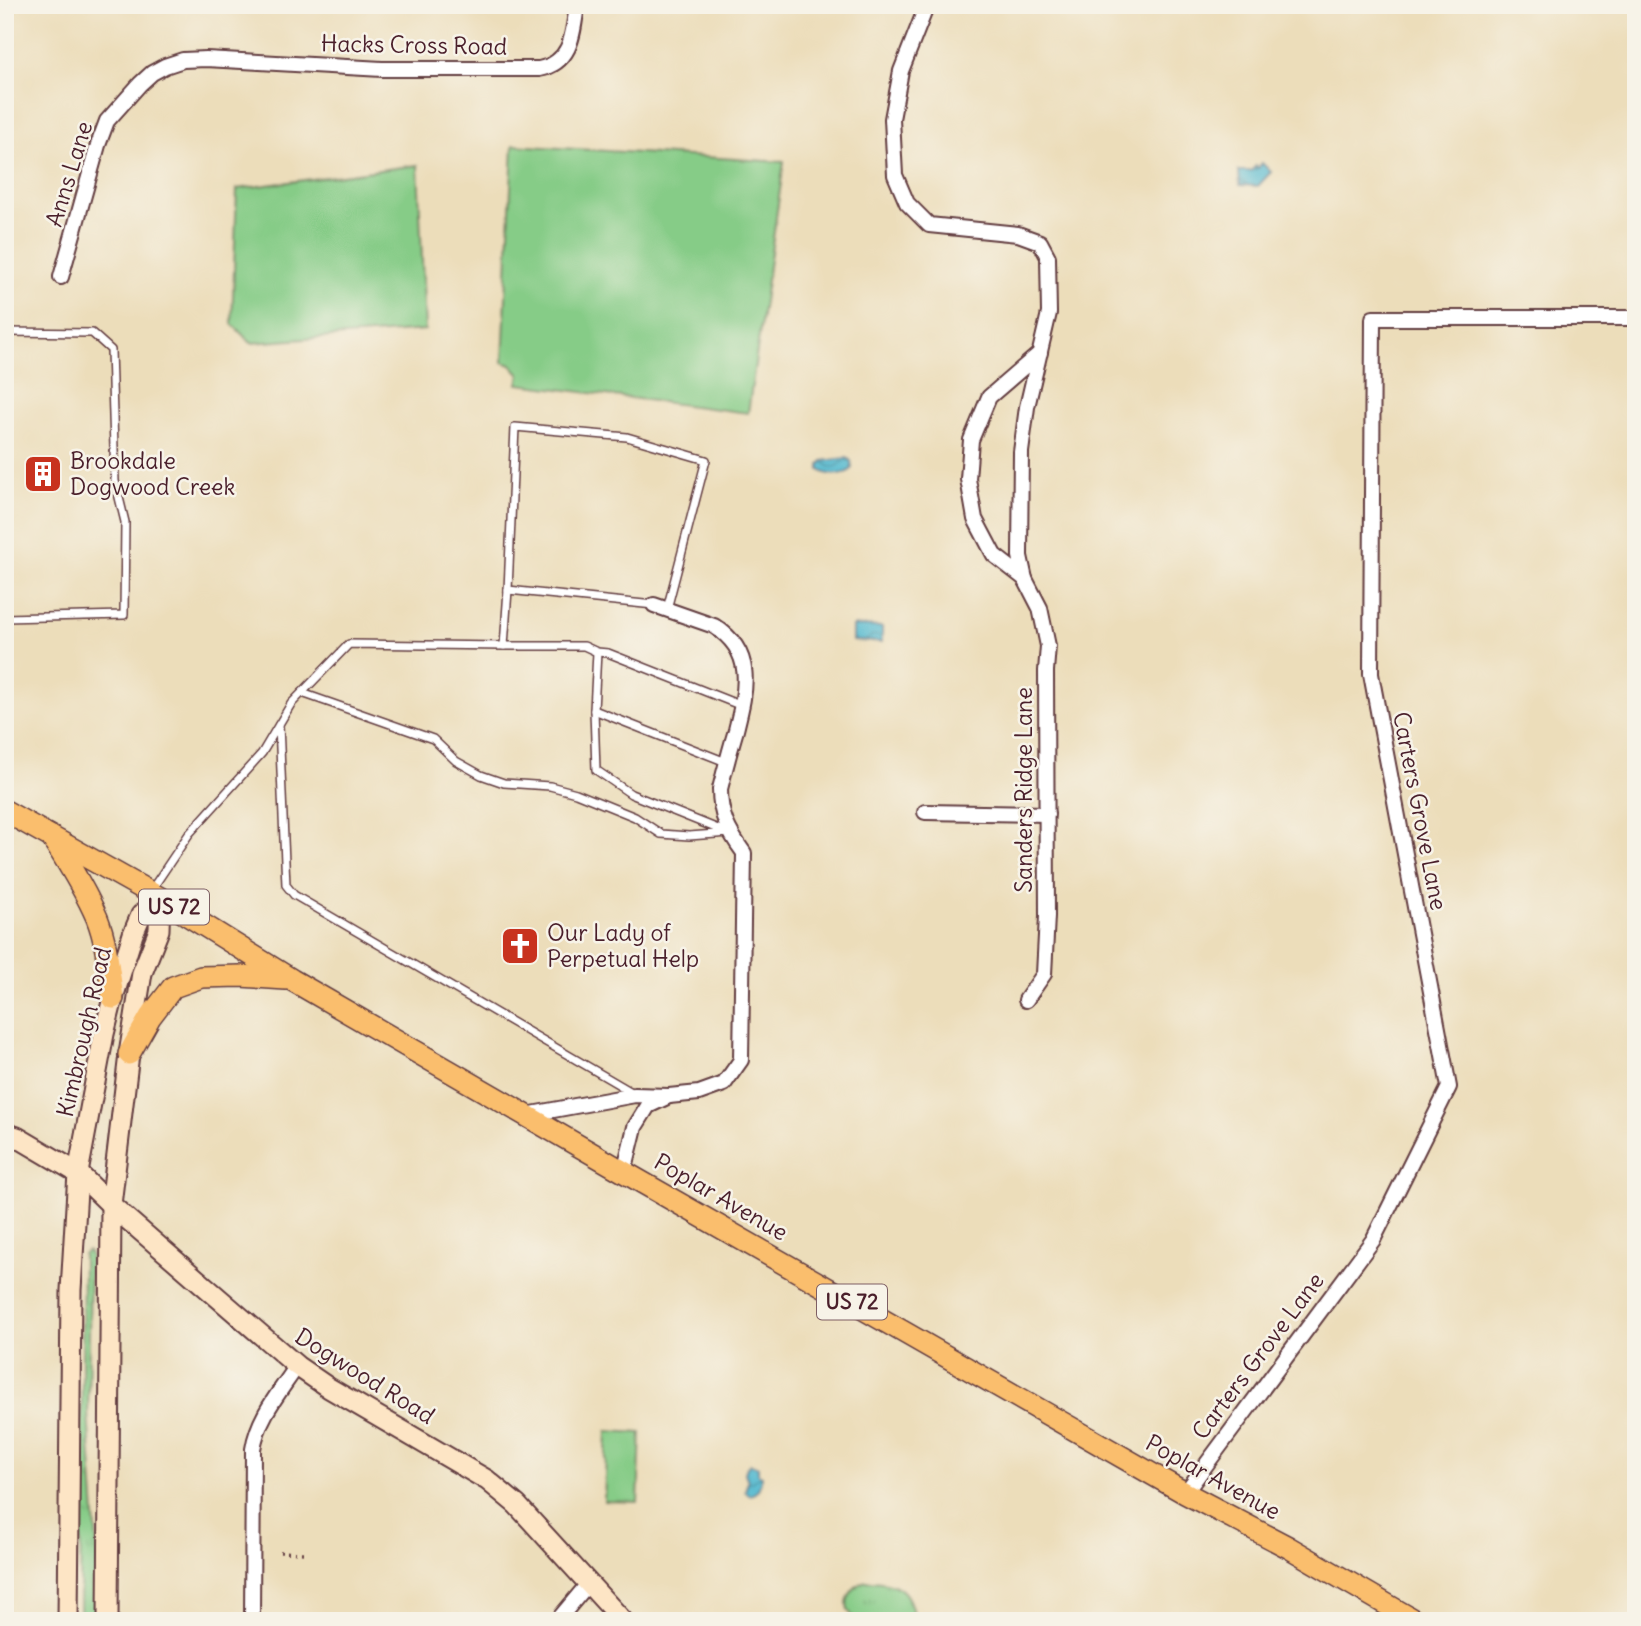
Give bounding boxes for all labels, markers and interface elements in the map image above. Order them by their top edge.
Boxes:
street label: Hacks Cross Road [321,28,507,61]
street label: Anns Lane [39,118,98,230]
place label: Brookdale Dogwood Creek [70,446,235,501]
building icon: Brookdale Dogwood Creek [22,453,64,495]
street label: Sanders Ridge Lane [1009,687,1038,893]
street label: Carters Grove Lane [1387,709,1454,913]
road number: US 72 [139,890,209,925]
place label: Our Lady of Perpetual Help [547,918,699,973]
church icon: Our Lady of Perpetual Help [499,925,541,967]
street label: Kimbrough Road [50,944,117,1120]
street label: Poplar Avenue [649,1147,793,1247]
street label: Carters Grove Lane [1185,1266,1330,1445]
road number: US 72 [817,1284,887,1320]
street label: Dogwood Road [290,1321,440,1430]
street label: Poplar Avenue [1141,1428,1286,1526]

